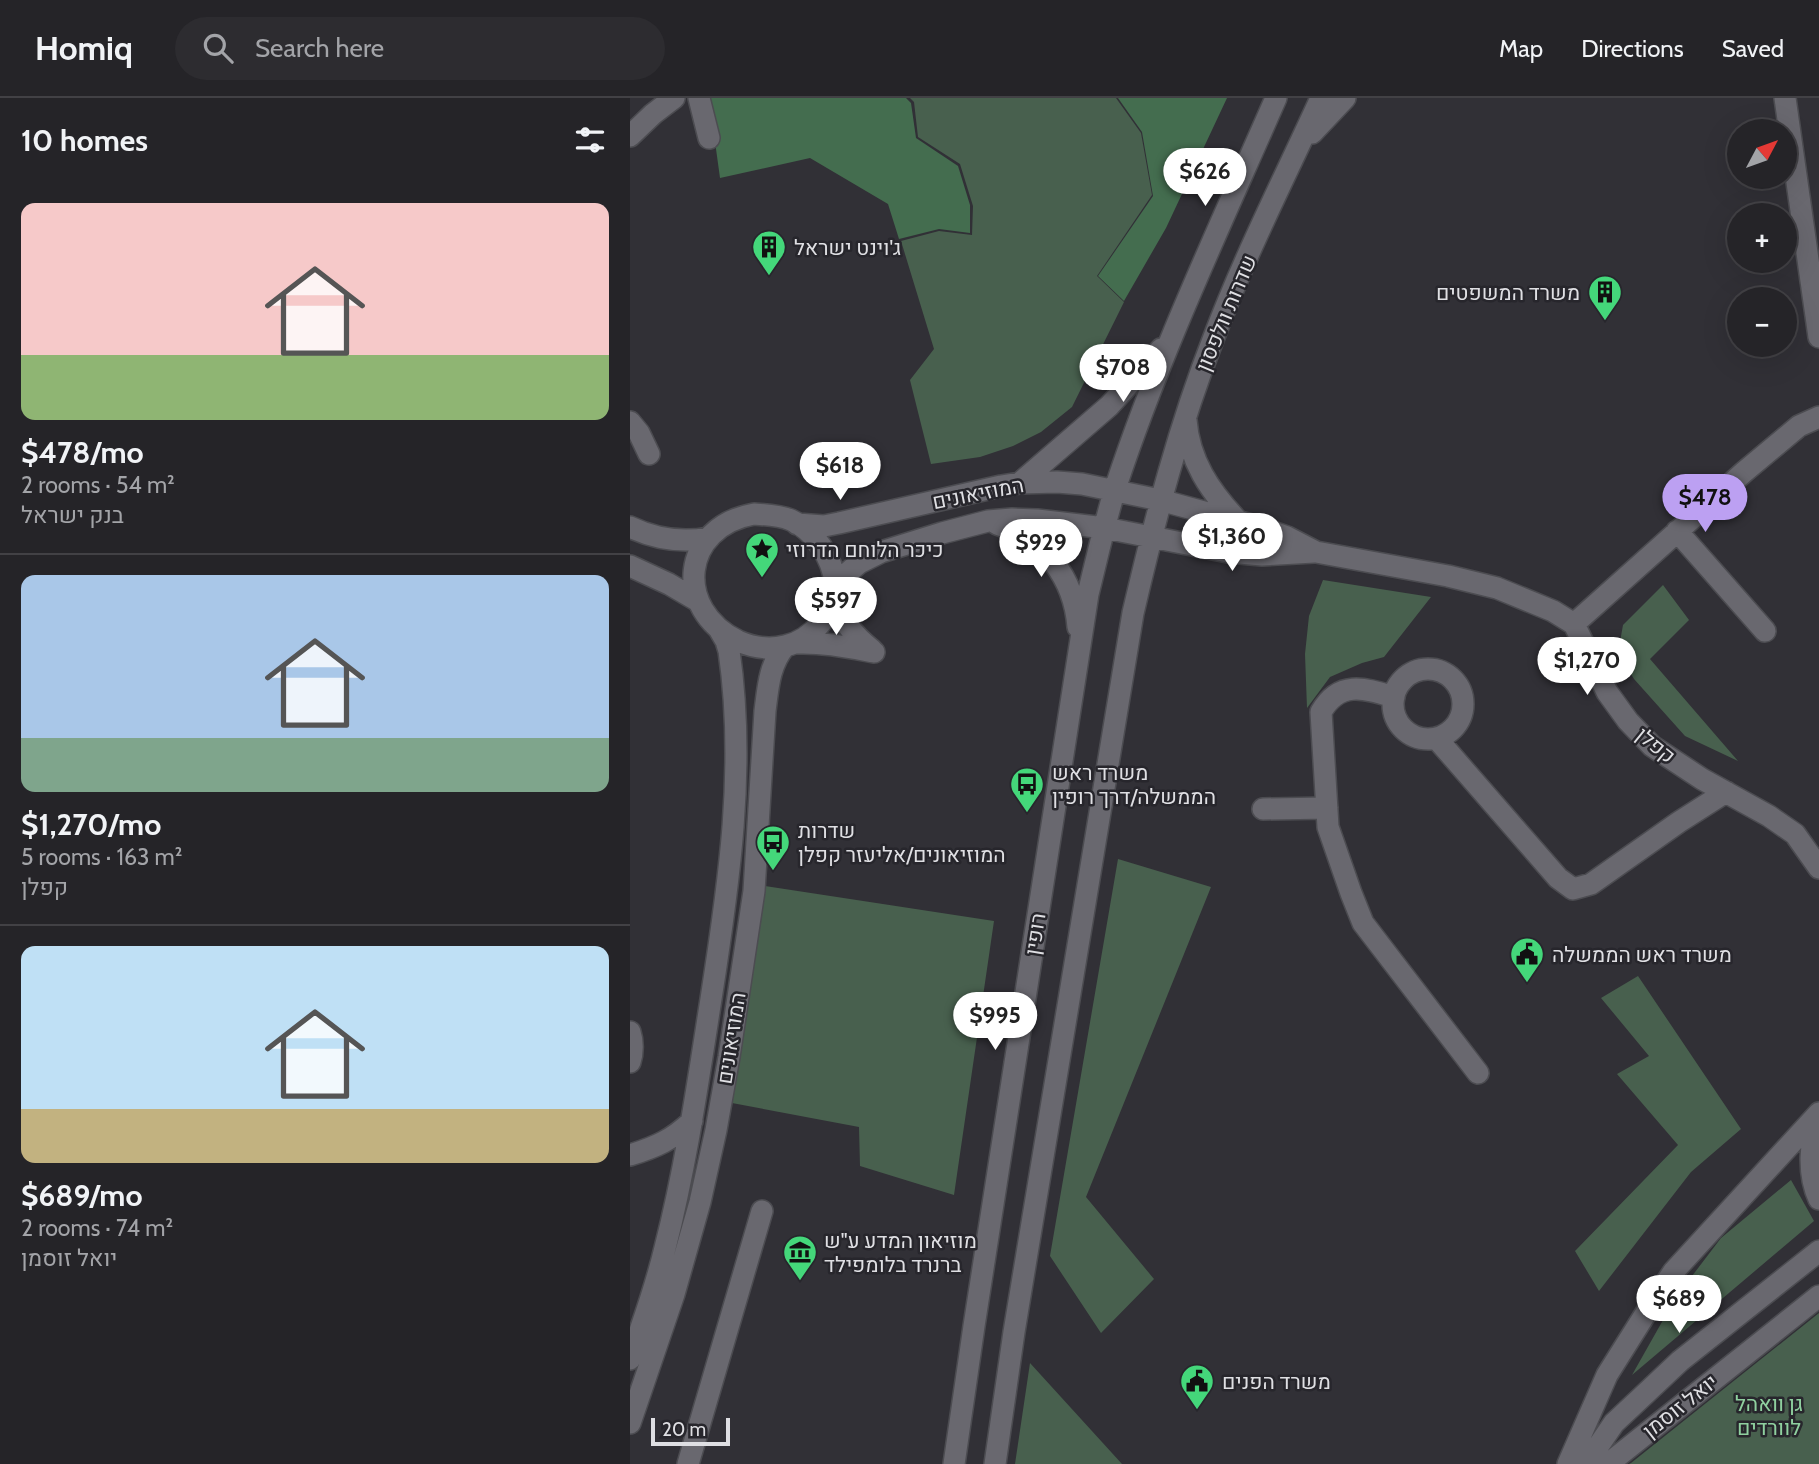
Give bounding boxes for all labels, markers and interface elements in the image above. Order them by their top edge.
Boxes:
search box [175,17,665,80]
text: Homiq [35,28,133,68]
icon: search [199,29,237,67]
text: Search here [255,32,384,64]
text: Map [1499,34,1543,63]
text: Directions [1581,34,1684,63]
text: Saved [1722,34,1784,63]
north arrow [1727,119,1797,189]
map controls [1727,119,1797,357]
icon: filters [571,121,609,159]
text: 10 homes [21,122,148,159]
pin: $626 [1164,148,1246,208]
text: $626 [1179,157,1231,185]
button: + [1727,203,1797,273]
building icon: ג'וינט ישראל [750,228,788,277]
place label: ג'וינט ישראל [794,235,901,260]
icon: home [252,248,378,374]
street label: שדרות וולפסון [1190,251,1262,375]
building icon: משרד המשפטים [1586,273,1624,322]
place label: משרד המשפטים [1436,280,1580,305]
button: − [1727,287,1797,357]
pin: $708 [1082,344,1164,404]
text: $708 [1096,353,1151,381]
text: $478/mo [21,434,144,471]
pin: $618 [799,442,881,502]
text: $618 [816,451,864,479]
text: 2 rooms · 54 m² [21,471,175,499]
street label: המוזיאונים [930,472,1026,514]
pin: $478 [1664,474,1746,534]
text: $478 [1678,483,1732,511]
text: בנק ישראל [21,501,124,529]
pin: $1,360 [1175,514,1289,573]
pin: $929 [1000,519,1082,579]
text: $1,360 [1198,522,1266,550]
text: $929 [1015,528,1067,556]
place icon: כיכר הלוחם הדרוזי [743,530,781,579]
place label: כיכר הלוחם הדרוזי [786,537,944,562]
pin: $597 [795,578,877,637]
text: $597 [811,586,861,614]
icon: home [252,620,378,746]
pin: $1,270 [1530,638,1644,697]
text: $1,270 [1553,646,1621,674]
street label: קפלן [1631,722,1681,768]
place label: משרד ראש הממשלה/דרך רופין [1052,760,1216,809]
bus stop icon: משרד ראש הממשלה/דרך רופין [1008,765,1046,814]
text: $1,270/mo [21,806,161,843]
place label: שדרות המוזיאונים/אליעזר קפלן [798,818,1006,867]
bus stop icon: שדרות המוזיאונים/אליעזר קפלן [754,823,792,872]
text: 5 rooms · 163 m² [21,843,182,871]
text: קפלן [21,873,68,901]
street label: רופין [1019,911,1051,957]
public building icon: משרד ראש הממשלה [1508,935,1546,984]
place label: משרד ראש הממשלה [1552,942,1732,967]
street label: המוזיאונים [711,990,751,1086]
icon: home [252,991,378,1117]
pin: $995 [954,992,1036,1052]
text: $995 [969,1001,1021,1029]
text: $689/mo [21,1177,143,1214]
text: 2 rooms · 74 m² [21,1214,173,1242]
place label: מוזיאון המדע ע"ש ברנרד בלומפילד [824,1228,977,1277]
museum icon: מוזיאון המדע ע"ש ברנרד בלומפילד [781,1233,819,1282]
text: יואל זוסמן [21,1244,117,1272]
pin: $689 [1638,1276,1720,1335]
text: $689 [1652,1284,1706,1312]
public building icon: משרד הפנים [1178,1362,1216,1411]
place label: משרד הפנים [1222,1369,1331,1394]
street label: יואל זוסמן [1638,1369,1722,1443]
park label: גן וואהל לוורדים [1735,1391,1803,1440]
scale bar [651,1415,730,1447]
text: 20 m [662,1418,706,1441]

